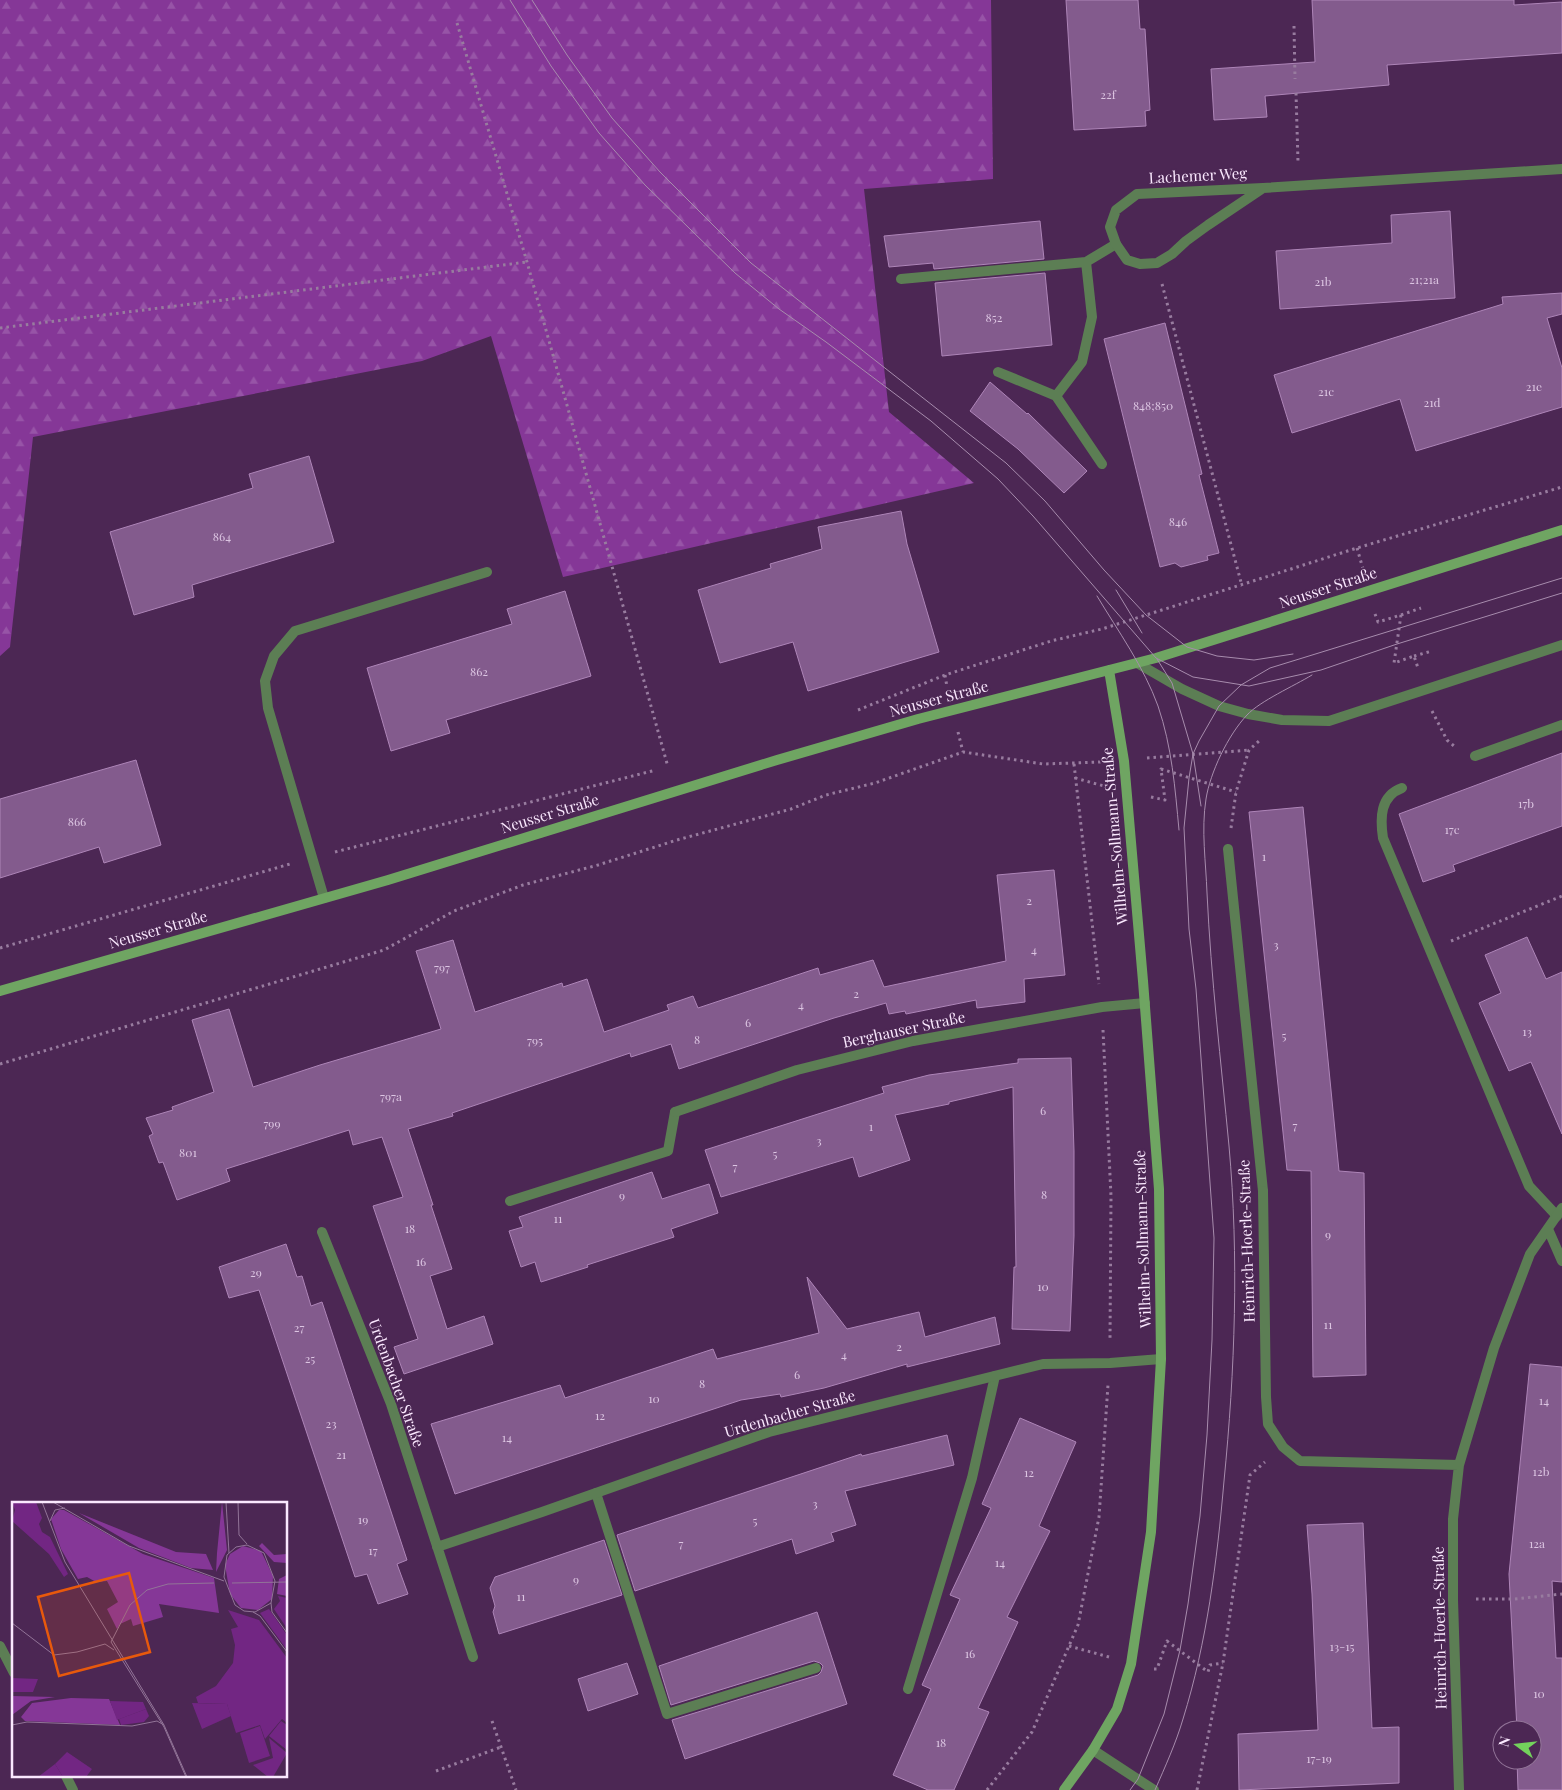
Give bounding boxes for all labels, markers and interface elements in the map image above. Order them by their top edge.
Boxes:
house number: 22f [1100,86,1117,102]
street label: Lachemer Weg [1148,162,1248,188]
house number: 21;21a [1409,271,1439,287]
house number: 21b [1315,273,1332,289]
house number: 852 [986,309,1003,325]
house number: 21e [1526,378,1542,394]
house number: 21c [1318,383,1334,399]
house number: 21d [1423,394,1441,410]
house number: 848;850 [1133,397,1173,413]
house number: 846 [1169,513,1187,529]
house number: 864 [213,528,231,544]
street label: Neusser Straße [1276,562,1379,612]
house number: 862 [470,663,488,679]
street label: Neusser Straße [887,675,990,721]
street label: Wilhelm-Sollmann-Straße [1096,747,1132,927]
street label: Neusser Straße [498,789,601,837]
house number: 17b [1518,795,1534,811]
house number: 866 [68,813,86,829]
house number: 17c [1444,821,1460,837]
house number: 1 [1262,848,1267,864]
house number: 2 [1026,892,1032,908]
street label: Neusser Straße [106,905,209,953]
house number: 3 [1273,936,1279,952]
house number: 4 [1031,941,1037,957]
house number: 797 [434,959,450,975]
house number: 2 [853,985,859,1001]
house number: 4 [798,996,804,1012]
street label: Berghauser Straße [841,1006,967,1052]
house number: 6 [745,1014,751,1030]
house number: 13 [1522,1023,1532,1039]
house number: 5 [1282,1027,1287,1043]
house number: 8 [694,1031,700,1047]
house number: 795 [527,1032,543,1048]
house number: 797a [380,1088,402,1104]
house number: 6 [1040,1102,1046,1118]
house number: 799 [263,1115,281,1131]
house number: 7 [1293,1117,1298,1133]
house number: 1 [869,1118,874,1134]
house number: 3 [816,1132,822,1148]
house number: 801 [179,1144,197,1160]
house number: 5 [773,1145,778,1161]
street label: Wilhelm-Sollmann-Straße [1129,1150,1155,1329]
house number: 7 [733,1158,738,1174]
street label: Heinrich-Hoerle-Straße [1233,1159,1259,1323]
house number: 8 [1041,1186,1047,1202]
house number: 9 [619,1187,625,1203]
house number: 11 [554,1210,563,1226]
house number: 18 [405,1220,415,1236]
house number: 9 [1325,1226,1331,1242]
house number: 16 [416,1253,426,1269]
house number: 29 [250,1264,262,1280]
house number: 10 [1037,1278,1049,1294]
street label: Urdenbacher Straße [364,1316,429,1450]
house number: 11 [1324,1316,1333,1332]
house number: 27 [294,1319,304,1335]
house number: 2 [896,1338,902,1354]
house number: 4 [841,1346,847,1362]
house number: 25 [305,1350,315,1366]
house number: 6 [794,1366,800,1382]
house number: 8 [699,1375,705,1391]
street label: Urdenbacher Straße [722,1385,857,1441]
house number: 10 [648,1390,660,1406]
house number: 14 [1539,1392,1549,1408]
house number: 12 [595,1407,605,1423]
house number: 23 [325,1415,337,1431]
house number: 14 [502,1429,512,1445]
house number: 21 [336,1446,347,1462]
house number: 12b [1533,1463,1550,1479]
house number: 12 [1024,1464,1034,1480]
house number: 3 [812,1495,818,1511]
inset map [12,1502,288,1778]
house number: 19 [358,1511,368,1527]
house number: 5 [753,1512,758,1528]
house number: 7 [679,1535,684,1551]
house number: 12a [1529,1535,1545,1551]
house number: 17 [368,1542,378,1558]
street label: Heinrich-Hoerle-Straße [1428,1546,1450,1710]
house number: 14 [995,1554,1005,1570]
house number: 9 [573,1571,579,1587]
house number: 11 [517,1588,526,1604]
house number: 13-15 [1330,1638,1354,1654]
house number: 16 [965,1645,975,1661]
house number: 10 [1533,1685,1545,1701]
north arrow [1492,1720,1542,1770]
house number: 18 [936,1734,946,1750]
text: N [1493,1734,1514,1749]
house number: 17-19 [1306,1750,1332,1766]

